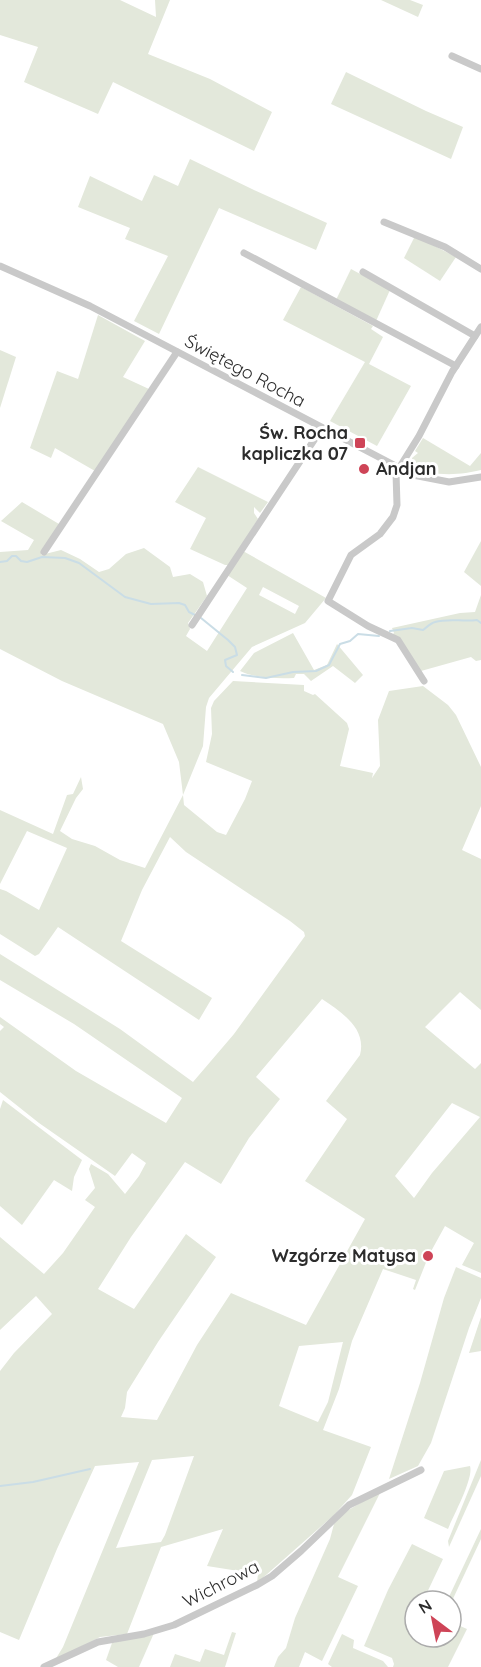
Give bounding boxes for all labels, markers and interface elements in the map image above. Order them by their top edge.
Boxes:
street label: Świętego Rocha [181,329,310,412]
place label: Św. Rocha kapliczka 07 [241,421,348,465]
marker: Św. Rocha kapliczka 07 [353,436,367,450]
place label: Andjan [376,457,437,480]
marker: Andjan [357,462,371,476]
place label: Wzgórze Matysa [272,1244,416,1267]
marker: Wzgórze Matysa [421,1249,435,1263]
street label: Wichrowa [179,1555,263,1613]
north arrow [403,1589,463,1649]
text: N [415,1595,435,1618]

